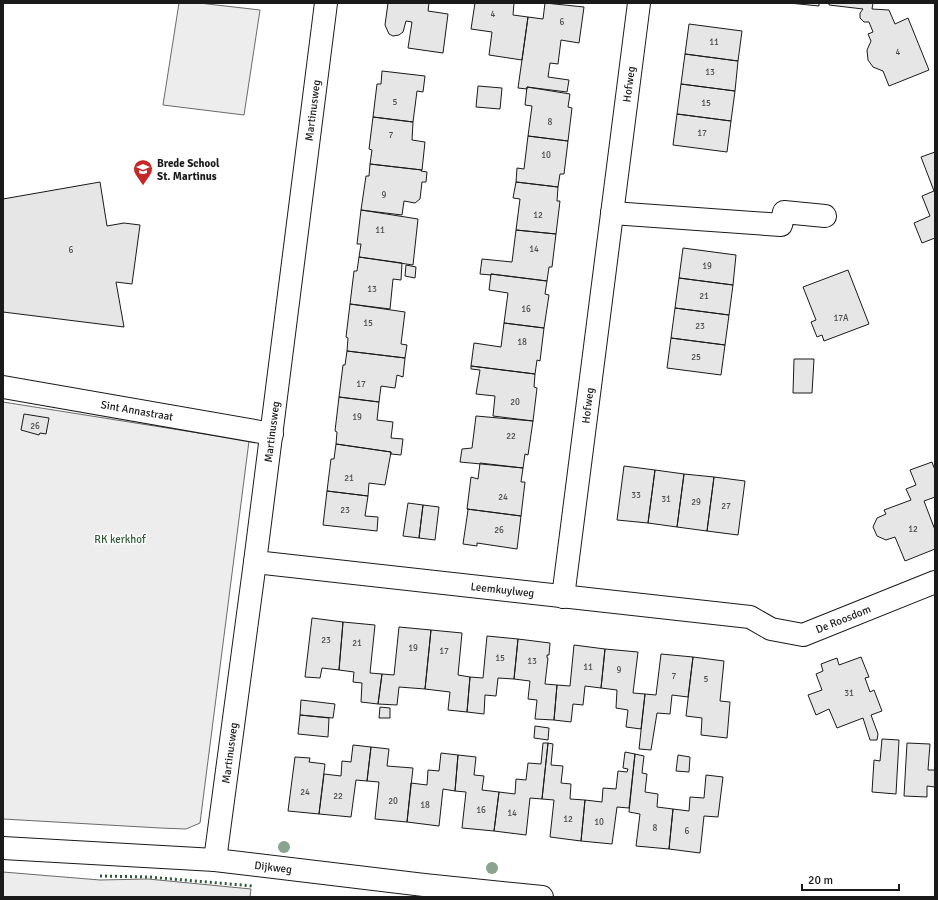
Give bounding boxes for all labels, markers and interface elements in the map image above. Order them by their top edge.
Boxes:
house number: 4 [491,9,496,20]
house number: 6 [560,17,565,28]
house number: 11 [709,37,719,48]
house number: 4 [896,47,901,58]
street label: Hofweg [620,65,638,103]
house number: 13 [705,67,715,78]
street label: Martinusweg [303,79,323,142]
house number: 5 [393,97,398,108]
house number: 15 [701,98,711,109]
house number: 8 [548,117,553,128]
house number: 17 [697,128,707,139]
house number: 7 [389,130,394,141]
house number: 10 [541,150,551,161]
place label: Brede School St. Martinus [157,157,220,183]
school or university icon: Brede School St. Martinus [132,158,154,186]
house number: 9 [382,190,387,201]
house number: 12 [533,210,543,221]
house number: 11 [375,225,385,236]
house number: 14 [529,244,539,255]
house number: 6 [69,245,74,256]
house number: 19 [702,261,712,272]
house number: 13 [367,284,377,295]
house number: 21 [699,291,709,302]
house number: 16 [521,304,531,315]
house number: 17A [833,313,849,324]
house number: 15 [363,318,373,329]
house number: 23 [695,321,705,332]
house number: 18 [517,337,527,348]
house number: 25 [691,352,701,363]
house number: 17 [356,379,366,390]
street label: Hofweg [579,387,597,424]
house number: 20 [510,397,520,408]
street label: Sint Annastraat [100,398,174,424]
street label: Martinusweg [262,400,282,463]
house number: 19 [352,412,362,423]
house number: 26 [30,421,40,432]
house number: 22 [506,431,516,442]
house number: 21 [344,473,354,484]
house number: 33 [631,490,641,501]
house number: 24 [498,492,508,503]
house number: 31 [661,494,671,505]
house number: 29 [691,497,701,508]
house number: 27 [721,501,731,512]
house number: 23 [340,505,350,516]
house number: 12 [908,524,918,535]
house number: 26 [494,525,504,536]
park label: RK kerkhof [94,533,147,546]
street label: Leemkuylweg [470,580,535,600]
street label: De Roosdom [814,602,873,636]
house number: 23 [321,635,331,646]
house number: 21 [352,638,362,649]
house number: 19 [408,643,418,654]
house number: 17 [439,646,449,657]
house number: 15 [495,653,505,664]
house number: 13 [527,656,537,667]
house number: 11 [583,662,593,673]
house number: 9 [617,665,622,676]
house number: 7 [672,671,677,682]
house number: 5 [704,674,709,685]
house number: 31 [844,688,854,699]
street label: Martinusweg [219,721,240,784]
house number: 24 [300,787,310,798]
house number: 22 [333,791,343,802]
house number: 20 [388,796,398,807]
house number: 18 [420,800,430,811]
house number: 16 [476,805,486,816]
house number: 14 [507,808,517,819]
house number: 12 [563,814,573,825]
house number: 10 [594,817,604,828]
house number: 8 [653,823,658,834]
house number: 6 [685,826,690,837]
street label: Dijkweg [254,859,293,876]
scale bar [802,866,899,892]
text: 20 m [808,873,833,888]

